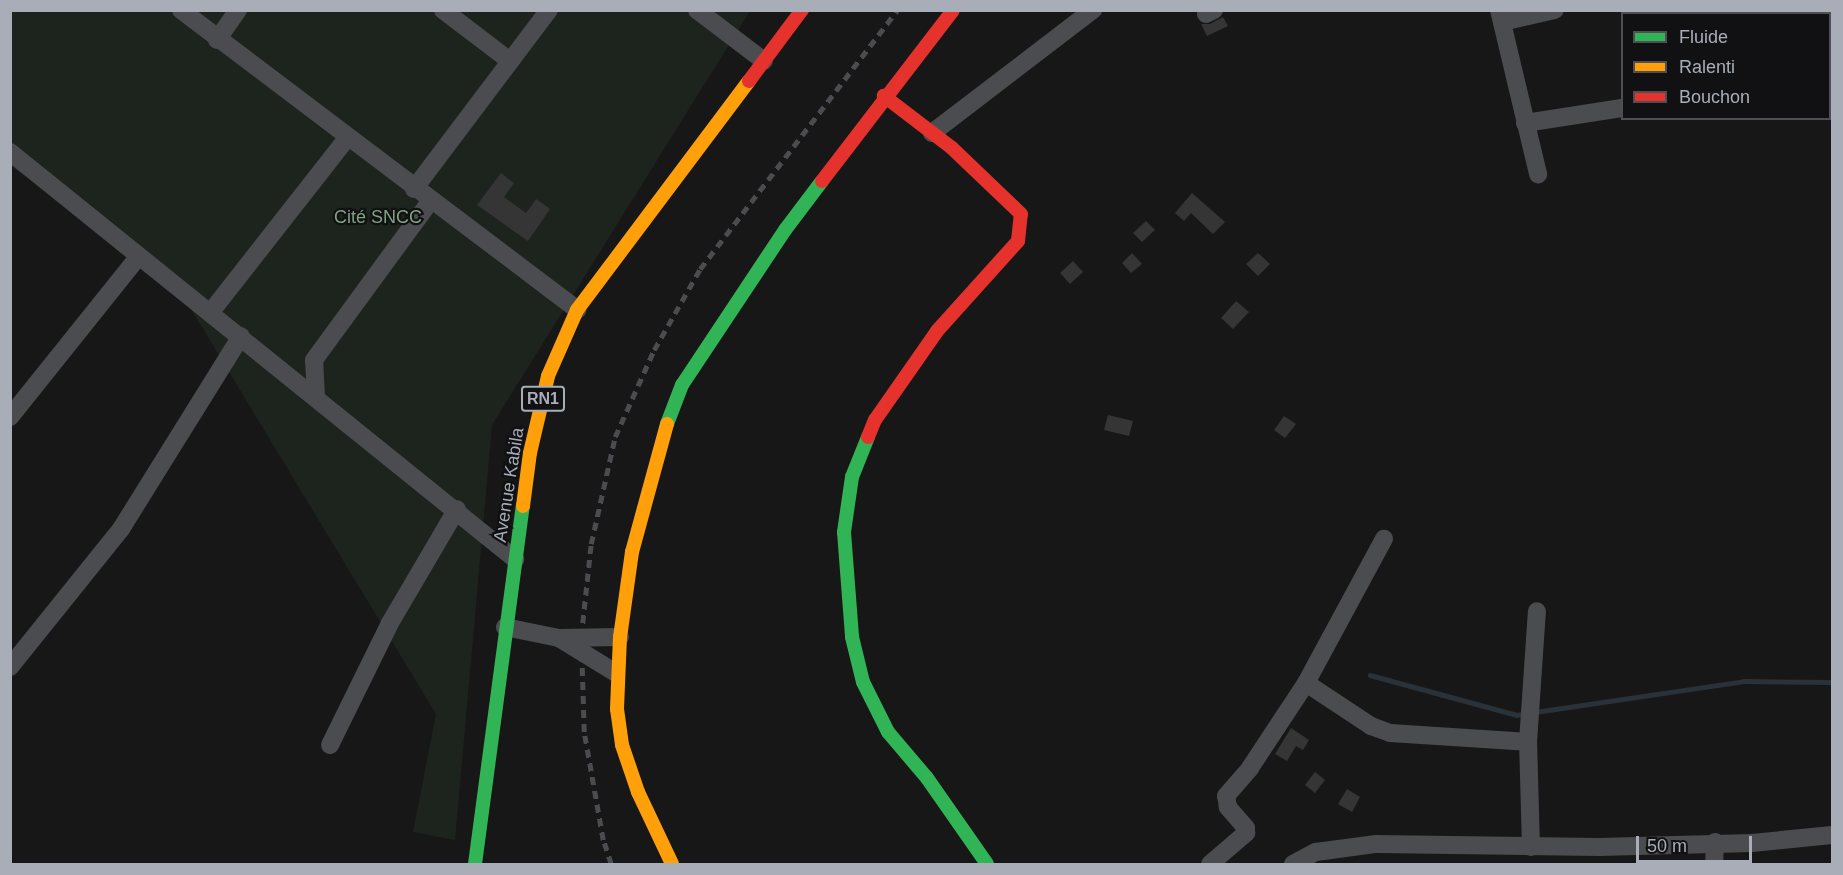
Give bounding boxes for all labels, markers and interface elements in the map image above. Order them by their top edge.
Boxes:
legend [1621,12,1831,120]
text: Fluide [1679,27,1728,47]
text: Ralenti [1679,57,1735,77]
text: Bouchon [1679,87,1750,107]
park label: Cité SNCC [334,206,422,228]
road number: RN1 [520,386,566,412]
street label: Avenue Kabila [489,426,529,544]
scale bar [1639,824,1754,862]
text: 50 m [1647,836,1687,856]

